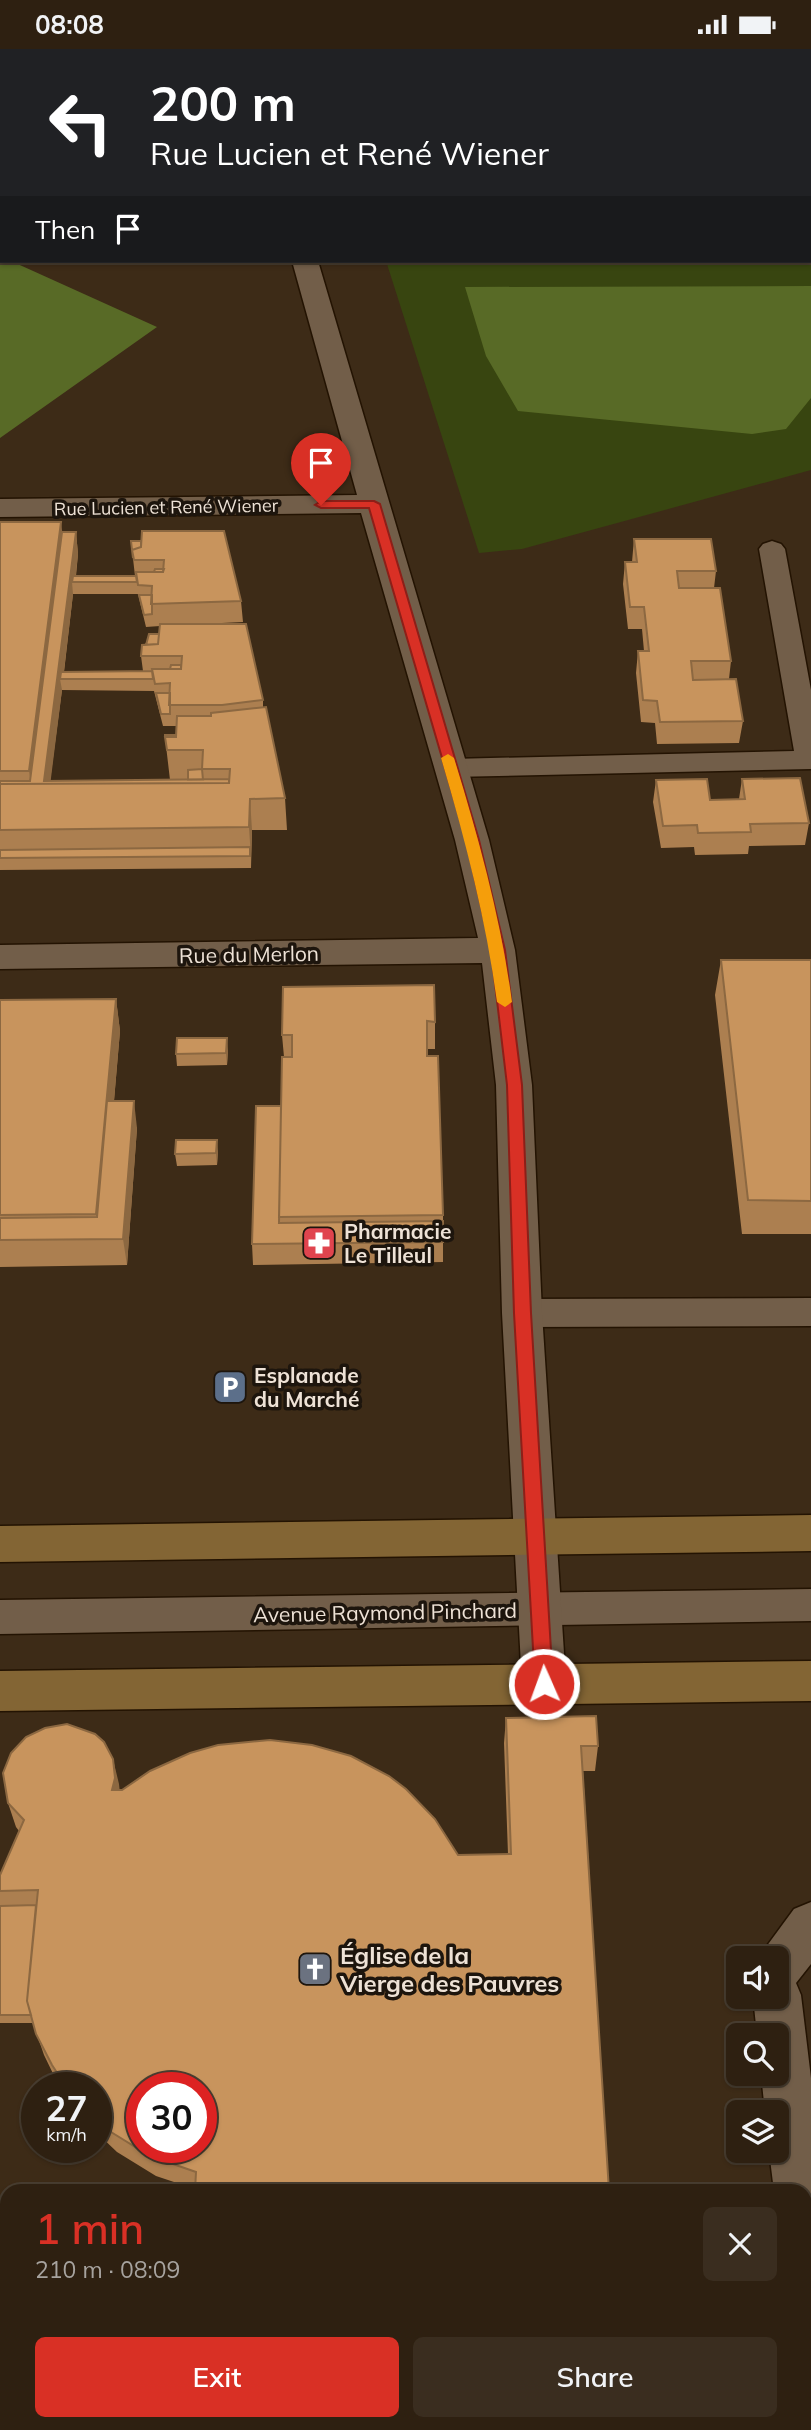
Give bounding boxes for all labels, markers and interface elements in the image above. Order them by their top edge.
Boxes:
text: 08:08 [35,8,104,41]
text: 200 m [150,72,296,133]
icon: left [35,77,126,168]
text: Rue Lucien et René Wiener [150,133,549,173]
icon: arrive [109,210,147,248]
text: Then [35,213,95,246]
pin [291,433,351,505]
icon: arrive [302,444,340,482]
street label: Rue Lucien et René Wiener [54,494,279,520]
street label: Rue du Merlon [179,940,319,968]
place label: Pharmacie Le Tilleul [344,1218,451,1268]
pharmacy icon: Pharmacie Le Tilleul [300,1224,338,1262]
place label: Esplanade du Marché [254,1362,359,1412]
parking icon: Esplanade du Marché [211,1368,249,1406]
street label: Avenue Raymond Pinchard [253,1597,517,1627]
position arrow [507,1647,581,1721]
place label: Église de la Vierge des Pauvres [339,1940,559,1998]
map controls [726,1946,789,2163]
button: sound [726,1946,789,2009]
church icon: Église de la Vierge des Pauvres [296,1950,334,1988]
button: search [726,2023,789,2086]
speed limit sign: 30 [126,2072,217,2163]
text: 27 [45,2086,88,2130]
button: layers [726,2100,789,2163]
text: km/h [46,2123,87,2146]
text: 1 min [35,2202,144,2255]
button: close [703,2207,777,2281]
text: 210 m · 08:09 [35,2255,180,2284]
button: Exit [35,2337,399,2417]
button: Share [413,2337,777,2417]

